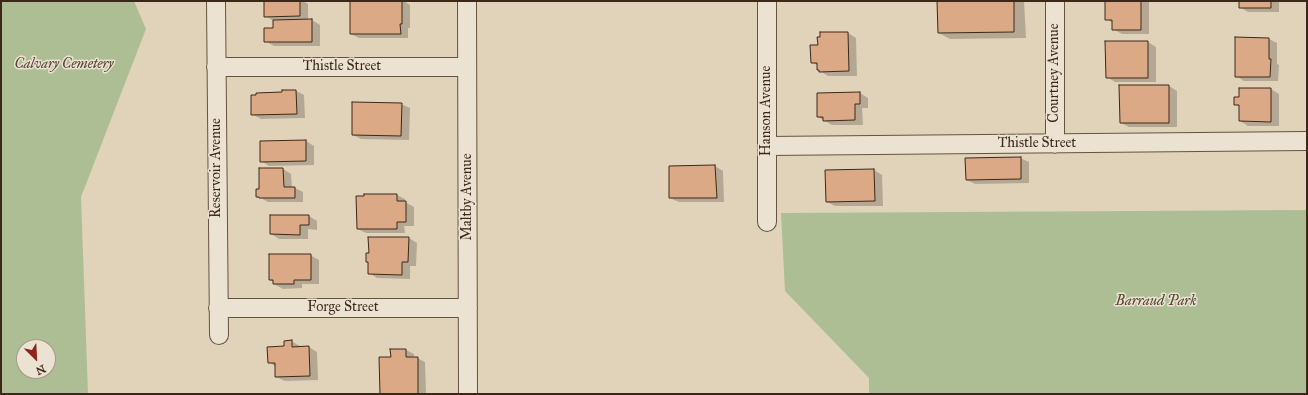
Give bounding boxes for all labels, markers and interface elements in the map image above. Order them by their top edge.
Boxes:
street label: Courtney Avenue [1047,23,1063,123]
park label: Calvary Cemetery [14,57,114,73]
street label: Thistle Street [303,59,381,75]
street label: Hanson Avenue [759,66,775,156]
street label: Reservoir Avenue [209,118,225,218]
street label: Thistle Street [998,136,1076,152]
street label: Maltby Avenue [460,153,476,241]
park label: Barraud Park [1116,294,1196,310]
street label: Forge Street [307,300,379,316]
north arrow [16,339,56,379]
text: N [34,362,48,377]

